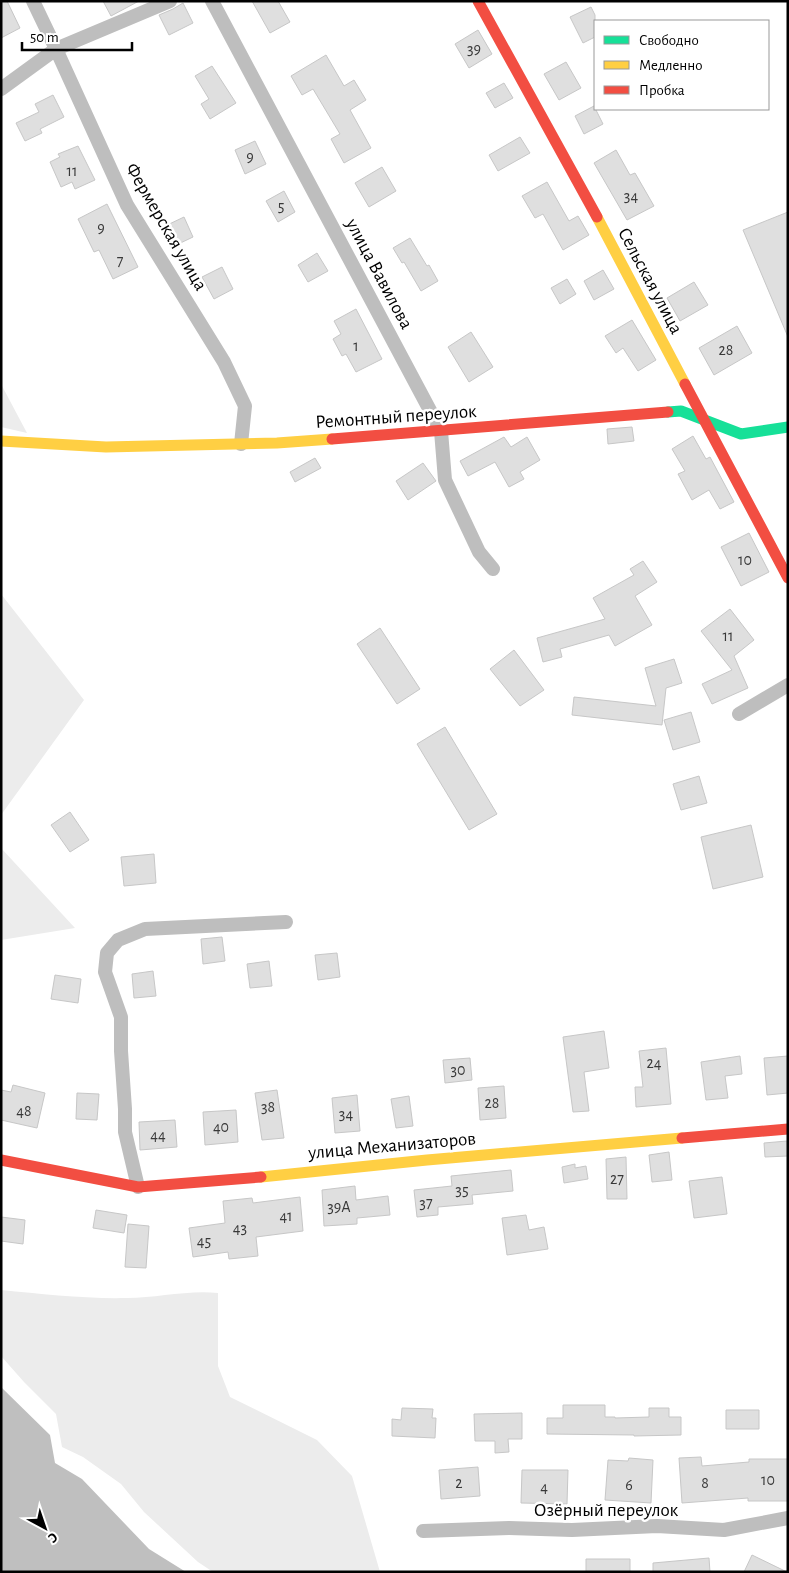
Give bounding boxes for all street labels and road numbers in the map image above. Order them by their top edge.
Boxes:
street label: Фермерская улица [122,160,210,294]
street label: улица Вавилова [342,215,416,332]
street label: Сельская улица [614,225,686,338]
street label: Ремонтный переулок [315,402,478,432]
street label: улица Механизаторов [306,1129,477,1163]
street label: Озёрный переулок [534,1501,679,1520]

